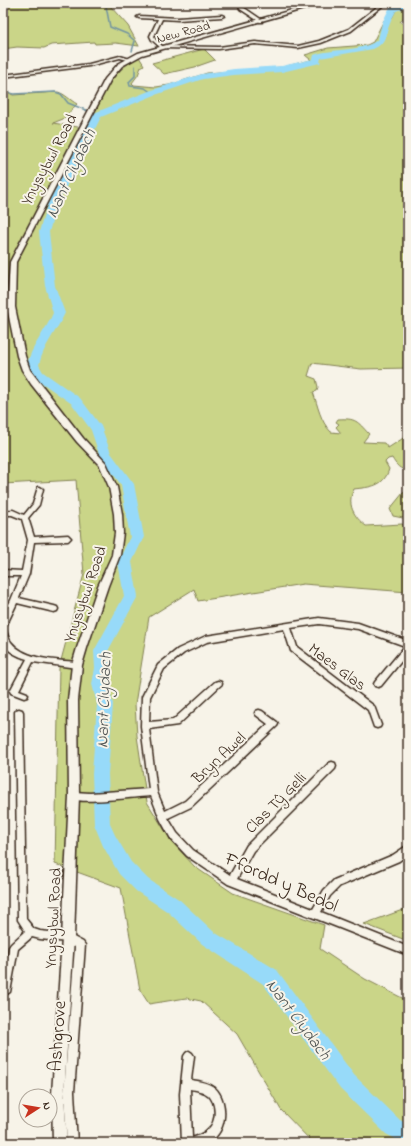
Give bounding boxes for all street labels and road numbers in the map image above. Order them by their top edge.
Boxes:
street label: New Road [155,16,213,49]
street label: Ynysybwl Road [16,110,84,210]
street label: Ynysybwl Road [58,543,114,646]
street label: Maes Glas [303,638,371,697]
street label: Bryn Awel [186,727,252,791]
street label: Clas Tŷ Gelli [240,767,313,840]
street label: Ffordd y Bedol [219,846,342,921]
street label: Ynysybwl Road [39,867,69,969]
street label: Ashgrove [43,999,76,1073]

